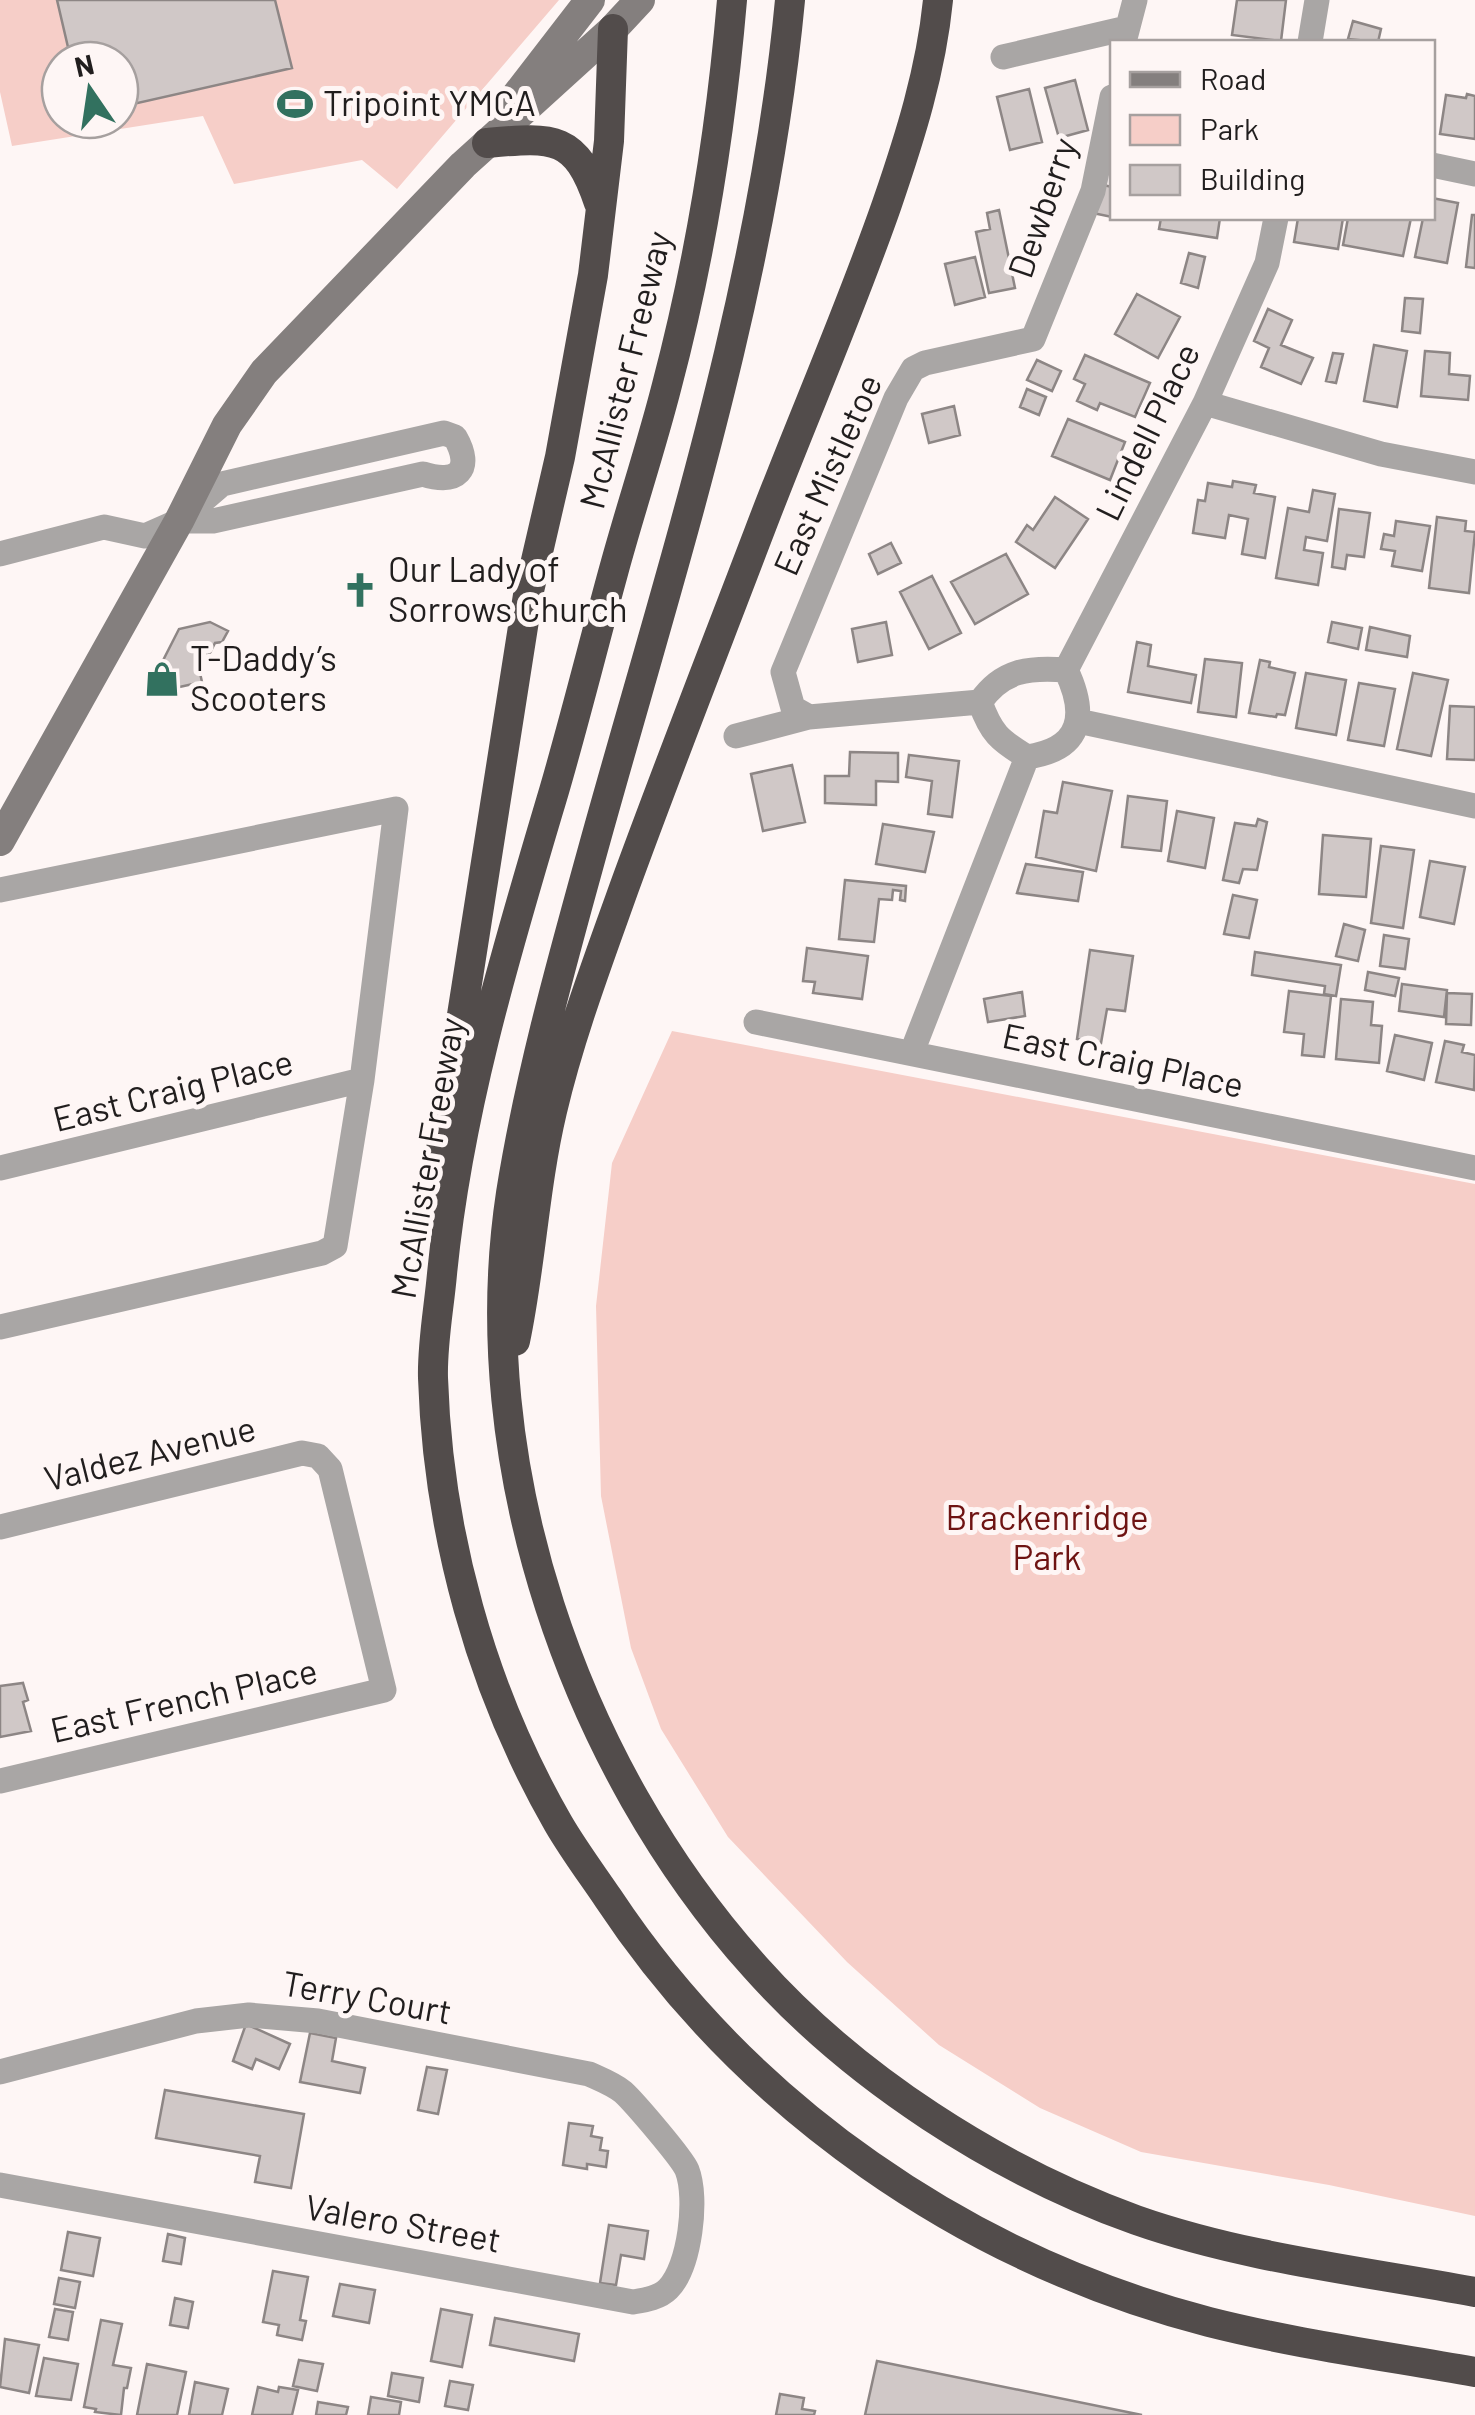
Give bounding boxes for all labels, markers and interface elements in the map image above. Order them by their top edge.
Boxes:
north arrow [40,40,140,140]
legend [1110,40,1435,220]
text: N [71,46,97,83]
text: Road [1200,60,1266,96]
place label: Tripoint YMCA [323,81,536,123]
sports icon: Tripoint YMCA [276,85,314,123]
text: Park [1200,110,1259,146]
street label: Dewberry [998,132,1085,283]
text: Building [1200,160,1305,196]
street label: McAllister Freeway [569,226,679,513]
street label: Lindell Place [1085,336,1207,526]
street label: East Mistletoe [763,367,889,581]
place label: Our Lady of Sorrows Church [388,547,628,629]
church icon: Our Lady of Sorrows Church [341,571,379,609]
place label: T-Daddy’s Scooters [190,636,337,718]
shop icon: T-Daddy’s Scooters [143,660,181,698]
street label: East Craig Place [999,1013,1248,1105]
street label: McAllister Freeway [381,1014,471,1301]
street label: East Craig Place [48,1039,297,1139]
street label: Valdez Avenue [39,1406,260,1499]
park label: Brackenridge Park [945,1495,1149,1577]
street label: East French Place [46,1648,321,1750]
street label: Terry Court [280,1961,455,2032]
street label: Valero Street [302,2184,504,2260]

